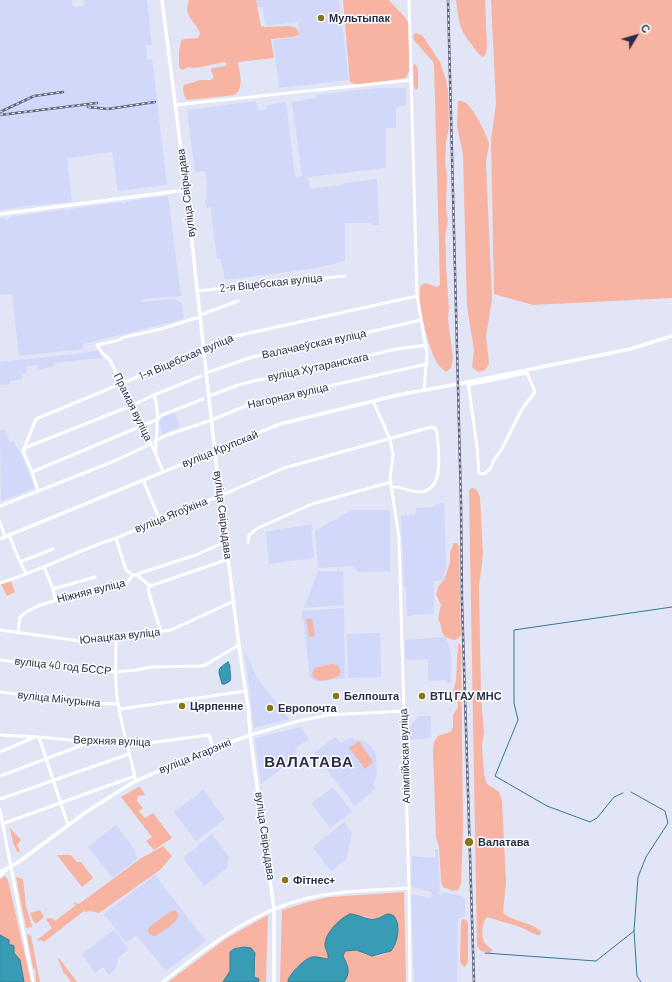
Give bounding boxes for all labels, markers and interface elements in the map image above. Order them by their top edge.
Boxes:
place label: Мультыпак [329,11,390,25]
marker: Мультыпак [316,13,326,23]
north arrow [616,16,656,56]
text: С [638,21,653,35]
street label: вуліца Свірыдава [174,148,198,238]
street label: 2-я Віцебская вуліца [219,271,323,295]
street label: Валачаеўская вуліца [261,327,367,361]
street label: 1-я Віцебская вуліца [137,331,235,383]
street label: вуліца Хутаранскага [266,350,370,384]
street label: Прамая вуліца [111,371,155,443]
street label: Нагорная вуліца [246,380,330,412]
street label: вуліца Крупскай [180,428,260,470]
street label: вуліца Свірыдава [211,470,235,560]
street label: вуліца Ягоўкіна [133,494,209,536]
street label: Ніжняя вуліца [55,576,127,606]
street label: Юнацкая вуліца [79,625,161,647]
street label: вуліца 40 год БССР [14,654,112,678]
street label: вуліца Мічурына [17,688,101,710]
place label: Белпошта [344,689,399,703]
place label: ВТЦ ГАУ МНС [430,689,502,703]
marker: Белпошта [331,691,341,701]
marker: ВТЦ ГАУ МНС [417,691,427,701]
place label: Цярпенне [190,699,243,713]
marker: Цярпенне [177,701,187,711]
place label: Европочта [278,701,337,715]
marker: Европочта [265,703,275,713]
street label: Алімпійская вуліца [397,708,413,804]
street label: Верхняя вуліца [73,733,151,749]
street label: вуліца Агарэнкі [157,736,233,776]
district label: ВАЛАТАВА [264,753,354,771]
street label: вуліца Свірыдава [252,791,278,881]
place label: Валатава [478,835,529,849]
marker: Валатава [463,836,475,848]
place label: Фітнес+ [293,873,335,887]
marker: Фітнес+ [280,875,290,885]

